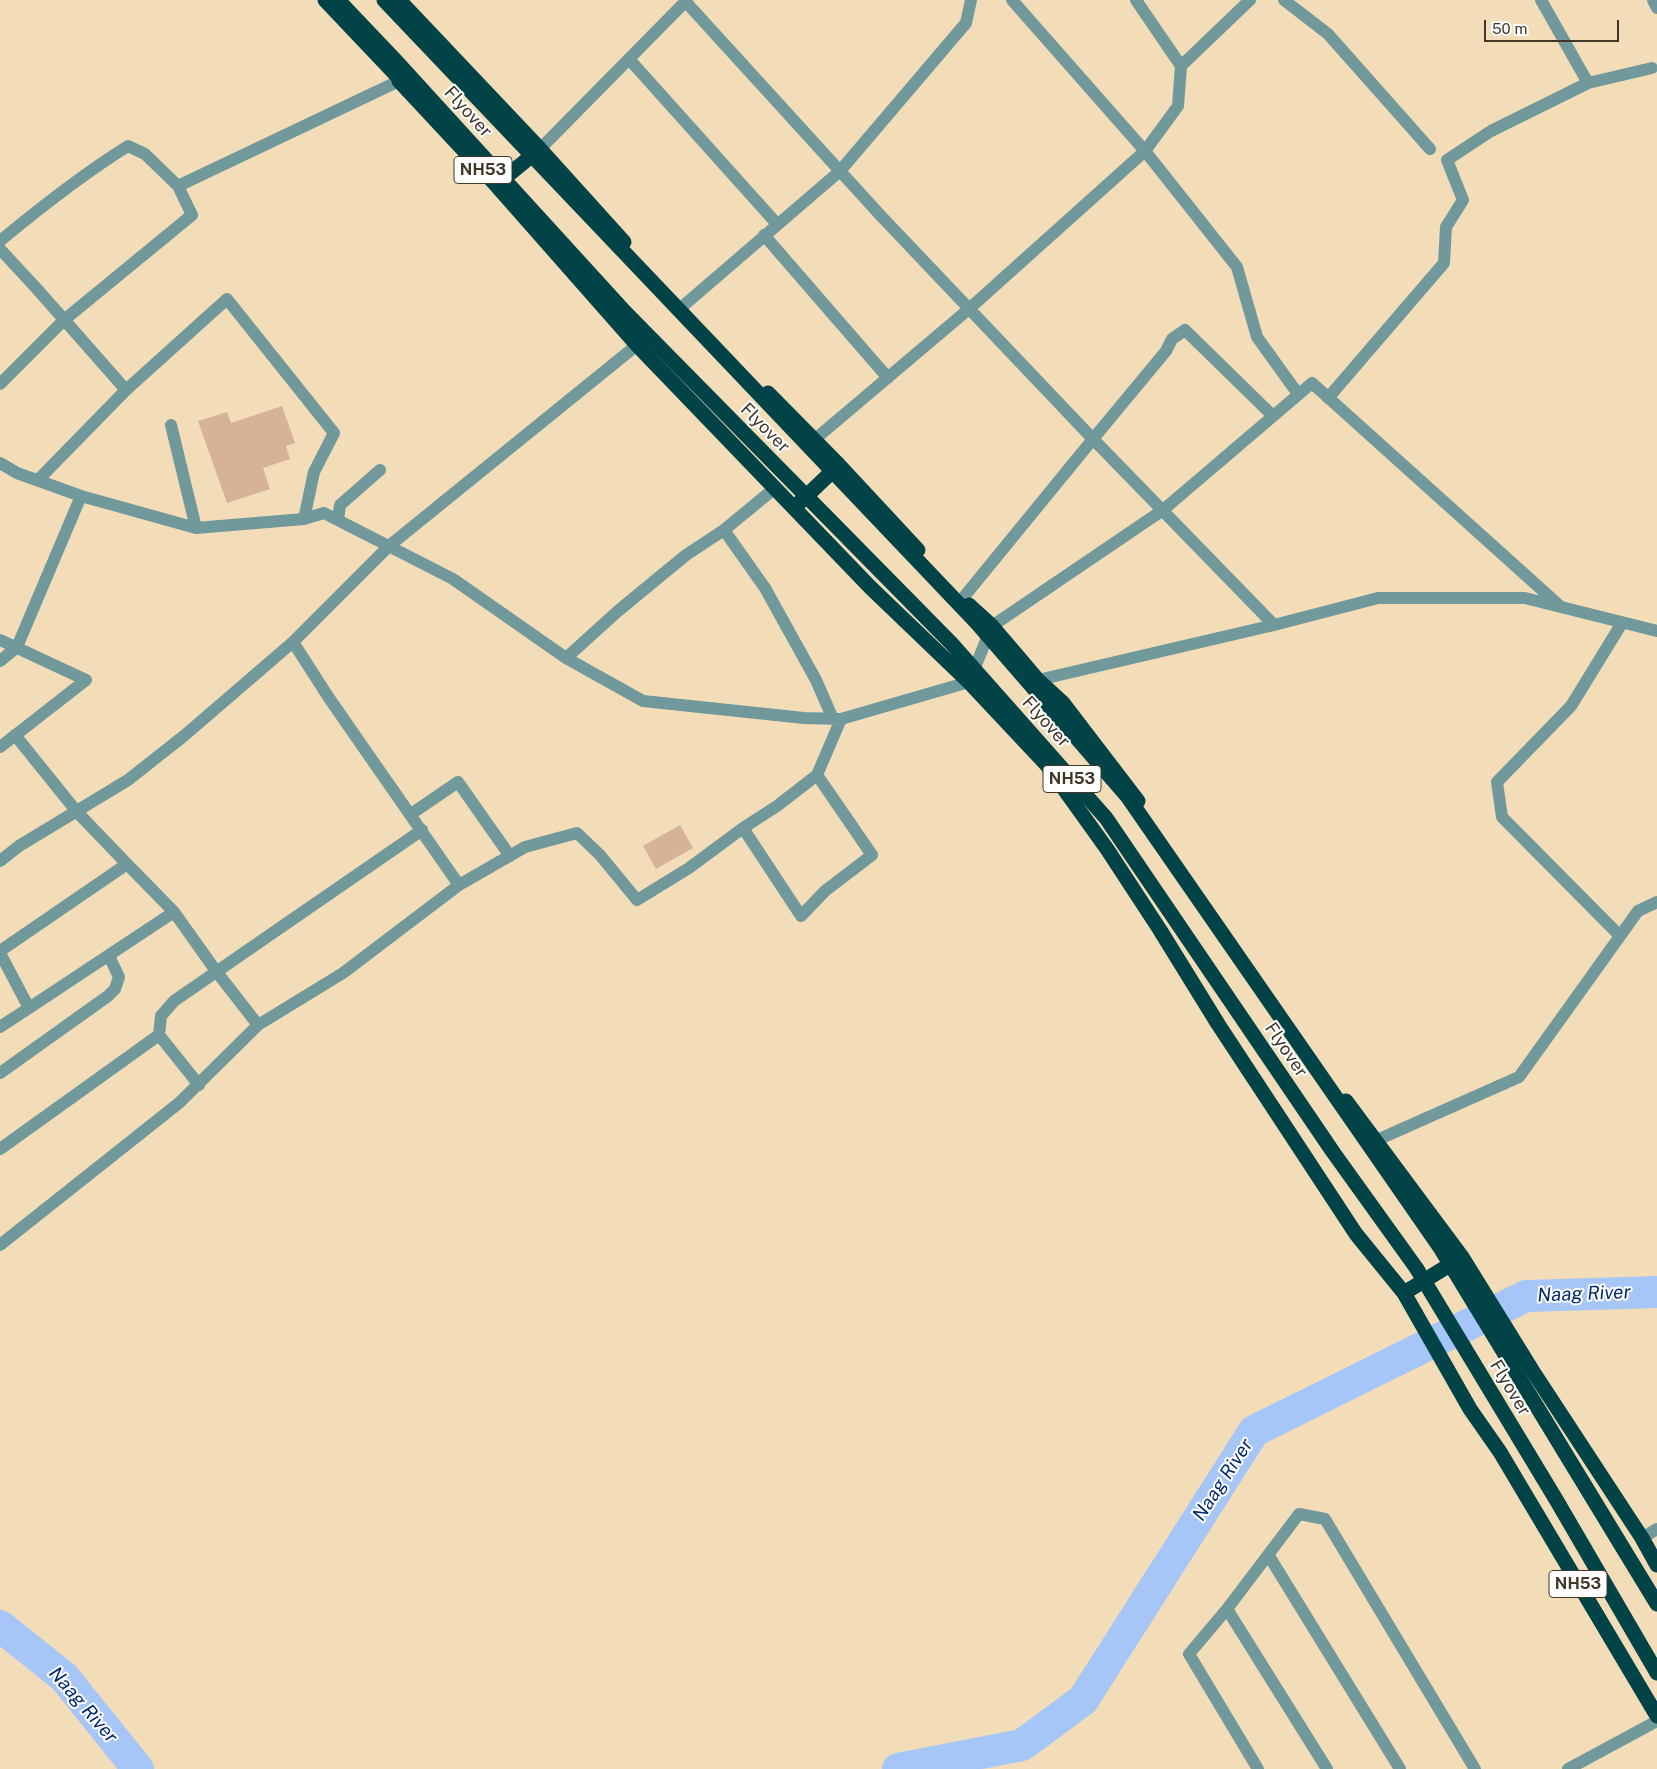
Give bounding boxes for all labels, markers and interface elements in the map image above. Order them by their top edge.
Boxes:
scale bar [1487,10,1622,42]
text: 50 m [1492,20,1527,37]
street label: Flyover [439,82,497,142]
road number: NH53 [454,156,512,184]
street label: Flyover [736,399,794,457]
street label: Flyover [1017,692,1075,752]
road number: NH53 [1043,766,1101,792]
street label: Flyover [1260,1019,1312,1081]
water label: Naag River [1537,1281,1631,1307]
street label: Flyover [1485,1356,1535,1420]
water label: Naag River [1188,1435,1258,1525]
road number: NH53 [1549,1570,1607,1598]
water label: Naag River [44,1662,122,1748]

